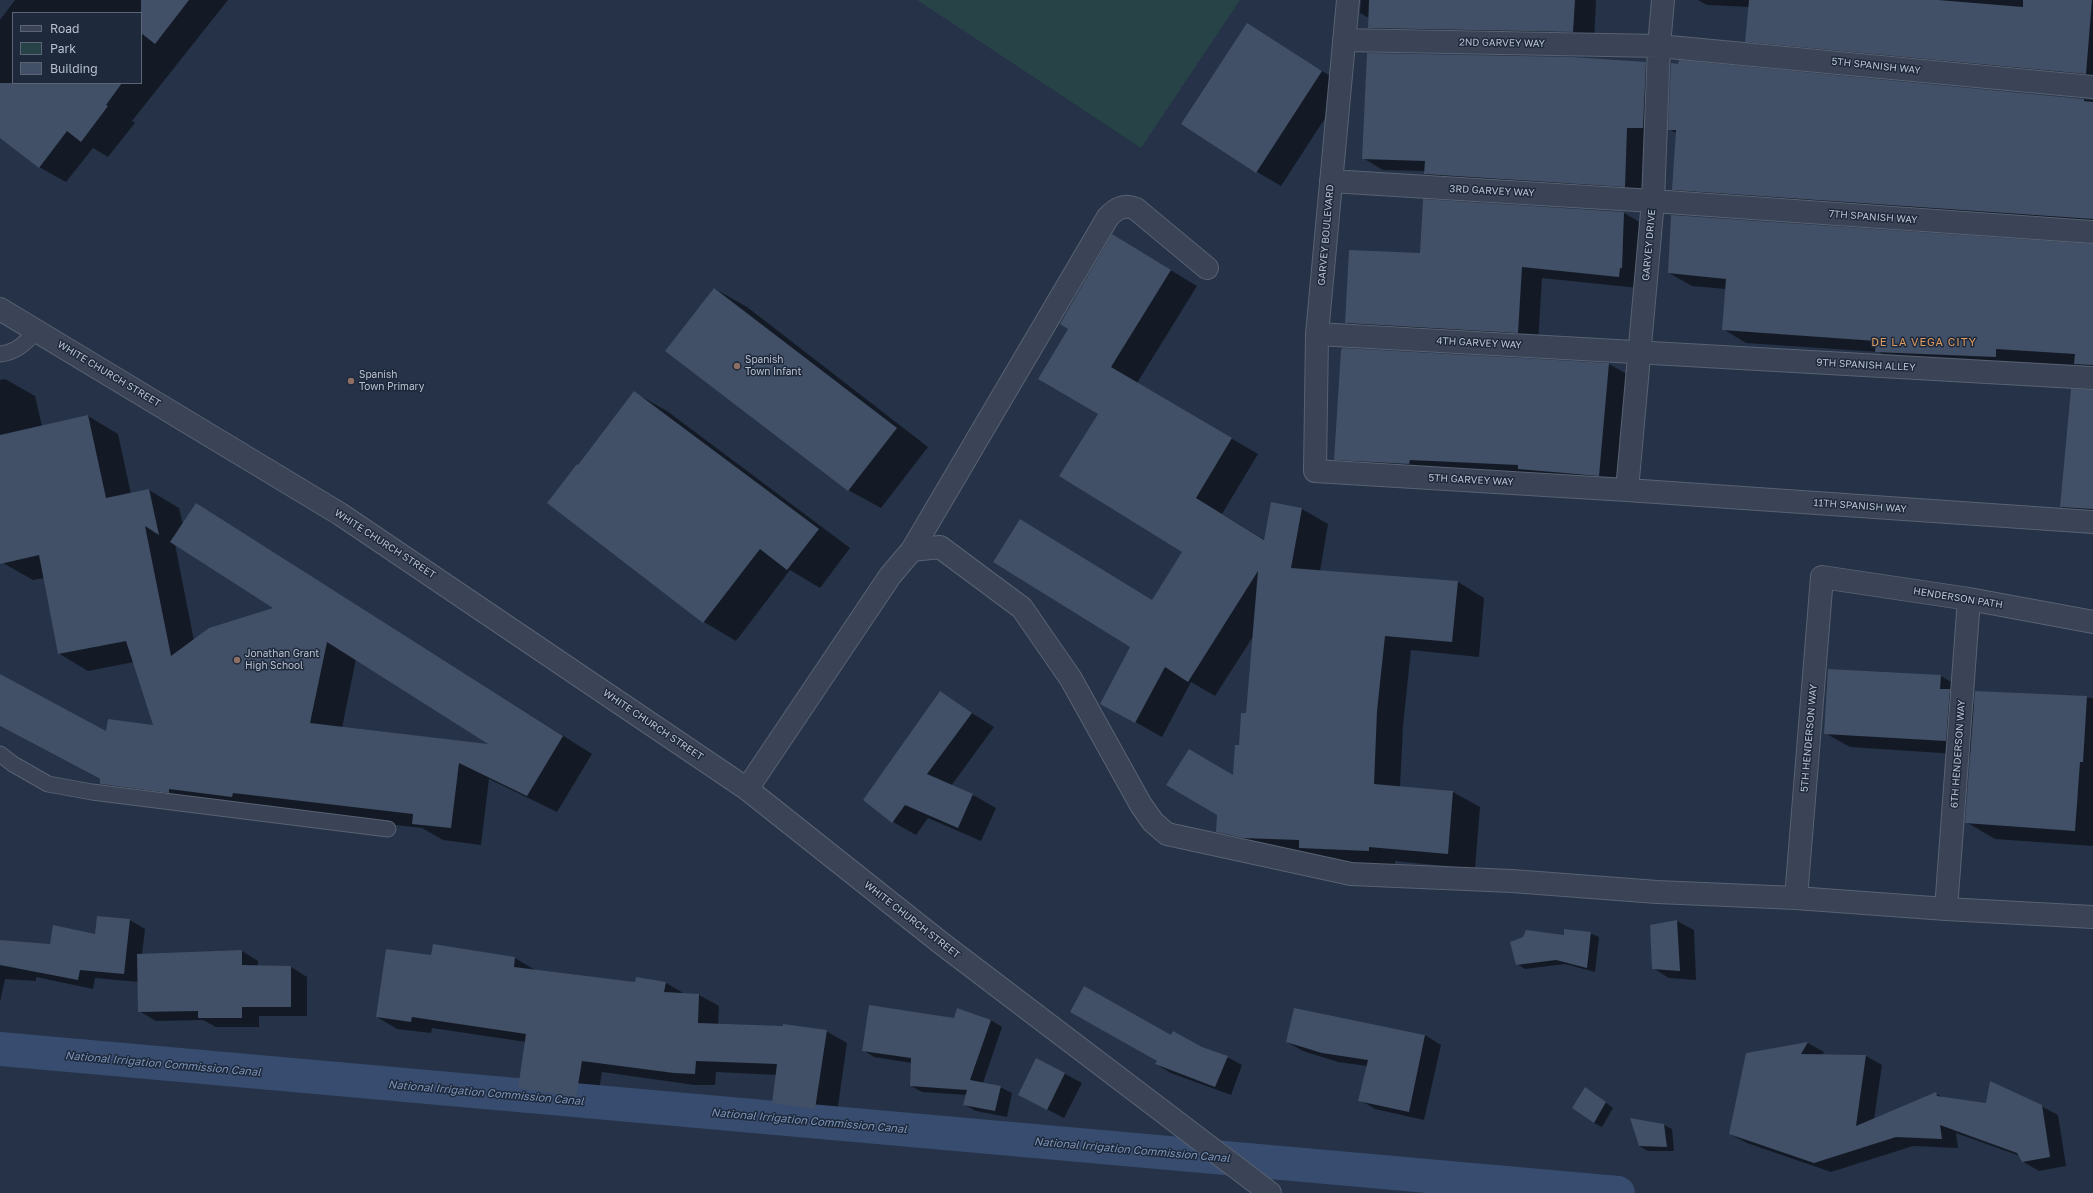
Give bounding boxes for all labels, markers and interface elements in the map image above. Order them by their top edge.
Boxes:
legend [12,12,142,84]
text: Road [50,21,79,36]
street label: 2ND GARVEY WAY [1459,36,1545,50]
text: Park [50,41,76,56]
street label: 5TH SPANISH WAY [1831,55,1921,77]
text: Building [50,61,98,76]
street label: 3RD GARVEY WAY [1449,183,1535,199]
street label: GARVEY BOULEVARD [1316,184,1336,286]
street label: 7TH SPANISH WAY [1828,208,1918,226]
street label: GARVEY DRIVE [1640,209,1658,281]
street label: 4TH GARVEY WAY [1436,335,1522,351]
district label: DE LA VEGA CITY [1871,336,1977,350]
street label: WHITE CHURCH STREET [55,338,163,410]
place label: Spanish Town Infant [745,354,801,378]
street label: 9TH SPANISH ALLEY [1816,356,1916,374]
marker: Spanish Town Infant [732,361,742,371]
place label: Spanish Town Primary [359,369,424,392]
marker: Spanish Town Primary [346,376,356,386]
street label: 5TH GARVEY WAY [1428,472,1514,488]
street label: 11TH SPANISH WAY [1813,497,1907,515]
street label: WHITE CHURCH STREET [332,507,438,581]
street label: HENDERSON PATH [1912,585,2004,611]
place label: Jonathan Grant High School [245,648,319,672]
marker: Jonathan Grant High School [232,655,242,665]
street label: 5TH HENDERSON WAY [1798,684,1820,792]
street label: WHITE CHURCH STREET [601,687,705,763]
street label: 6TH HENDERSON WAY [1948,699,1968,809]
street label: WHITE CHURCH STREET [862,879,962,961]
water label: National Irrigation Commission Canal [65,1049,261,1079]
water label: National Irrigation Commission Canal [388,1078,584,1108]
water label: National Irrigation Commission Canal [711,1106,907,1136]
water label: National Irrigation Commission Canal [1034,1135,1230,1165]

